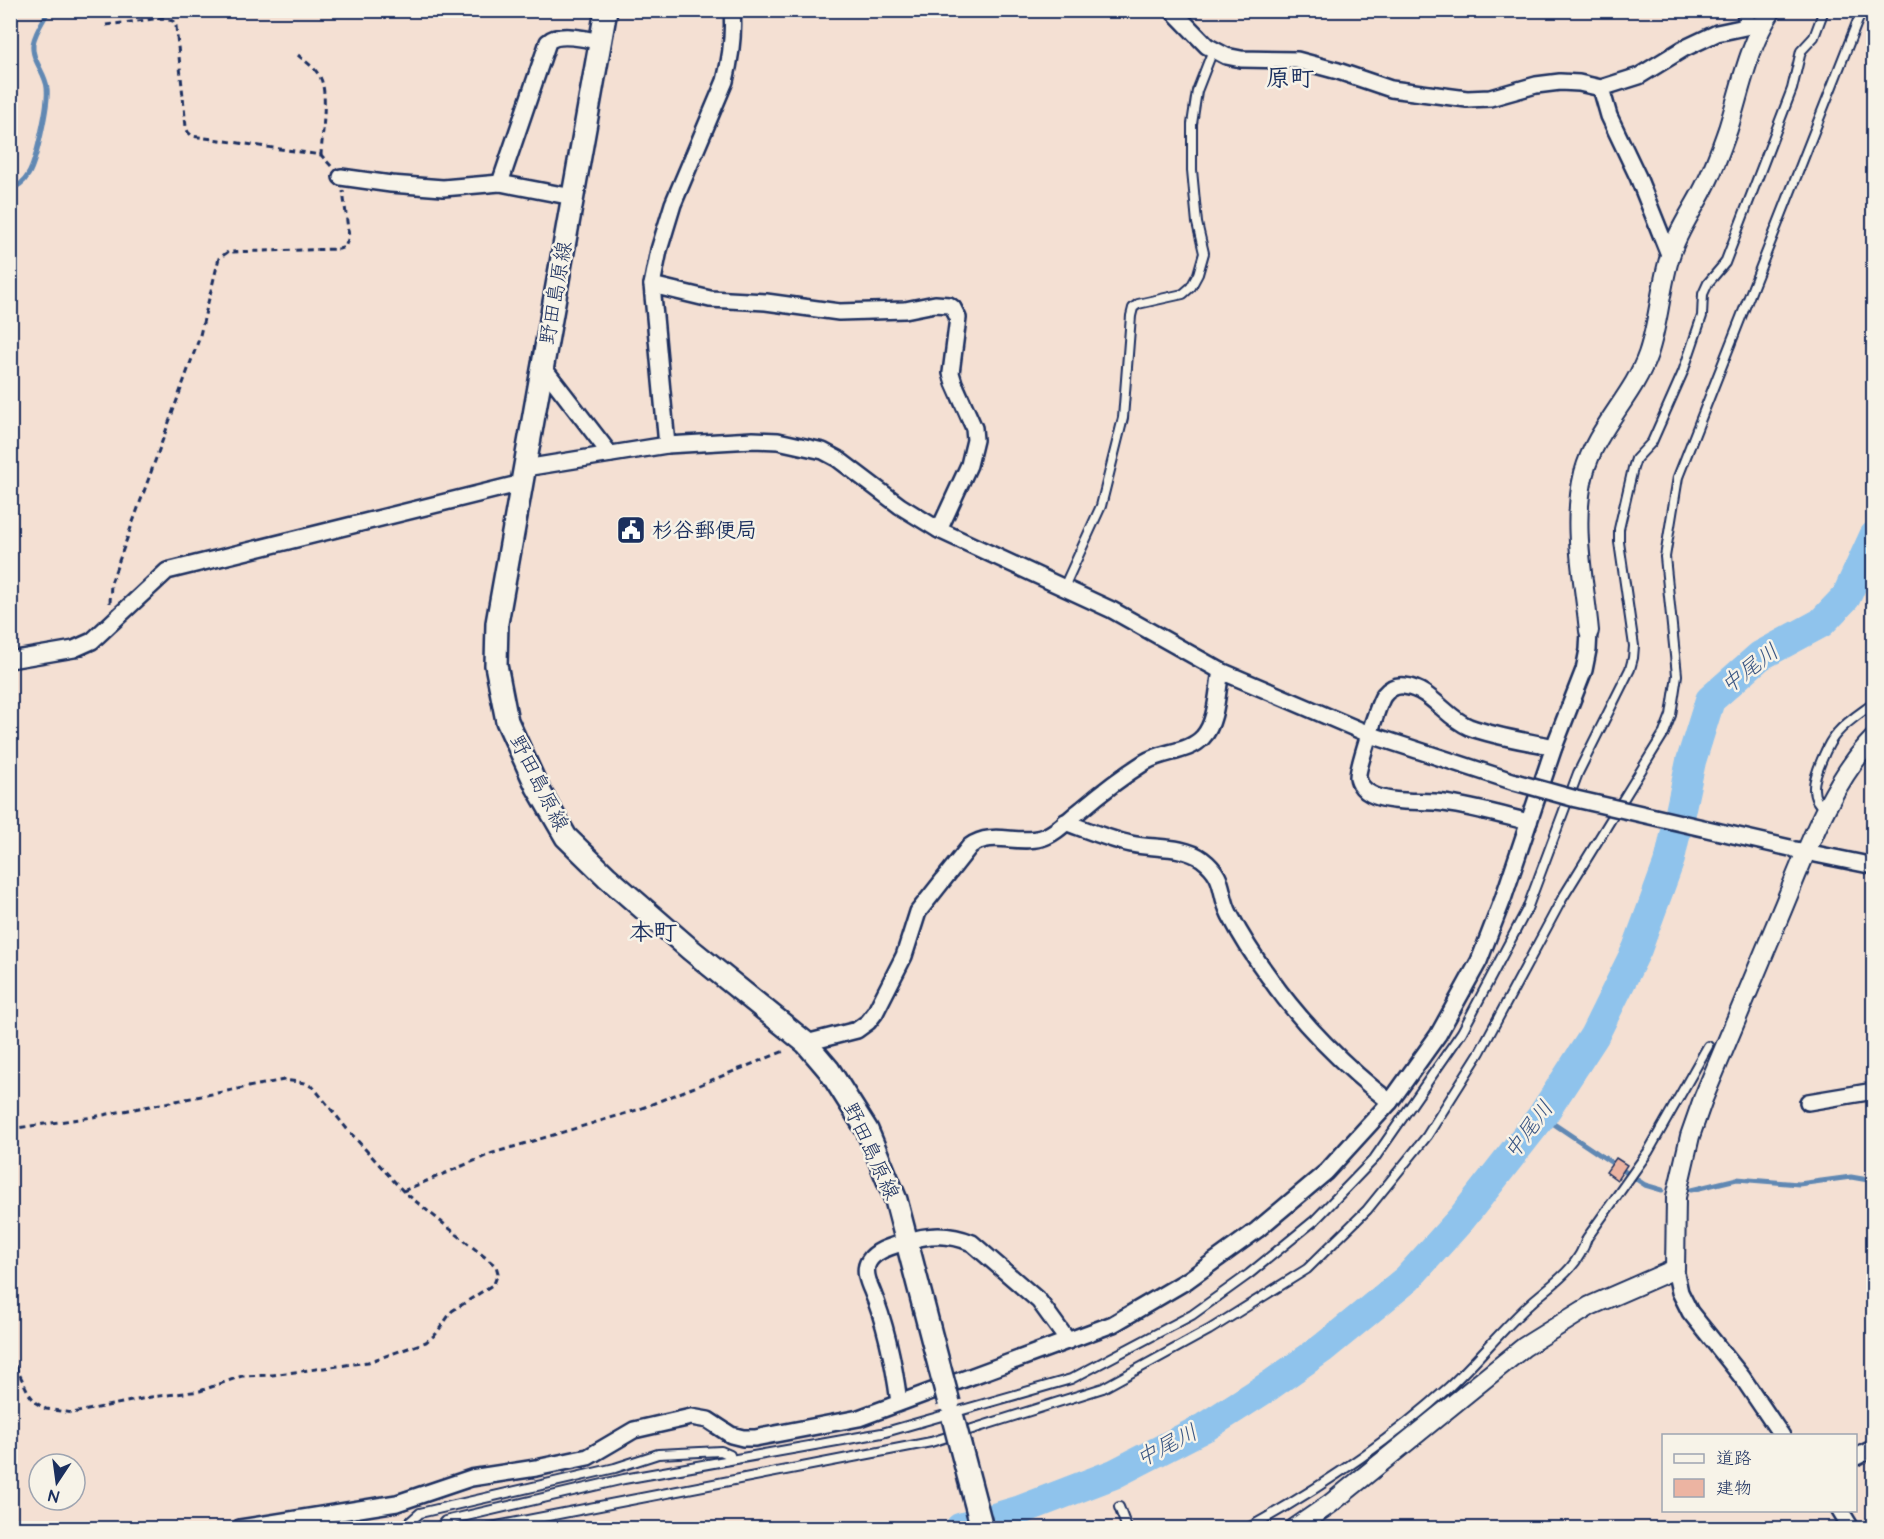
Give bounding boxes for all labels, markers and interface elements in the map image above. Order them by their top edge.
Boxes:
district label: 原町 [1266,62,1314,96]
street label: 野田島原線 [533,239,579,347]
public building icon: 杉谷郵便局 [615,514,647,546]
place label: 杉谷郵便局 [652,516,757,545]
water label: 中尾川 [1714,637,1786,701]
street label: 野田島原線 [502,730,576,836]
district label: 本町 [629,916,677,950]
water label: 中尾川 [1497,1094,1561,1166]
street label: 野田島原線 [836,1097,906,1205]
water label: 中尾川 [1131,1417,1203,1475]
legend [1662,1434,1857,1512]
text: 道路 [1716,1446,1752,1471]
north arrow [27,1452,87,1512]
text: 建物 [1716,1476,1752,1501]
text: N [46,1484,61,1507]

